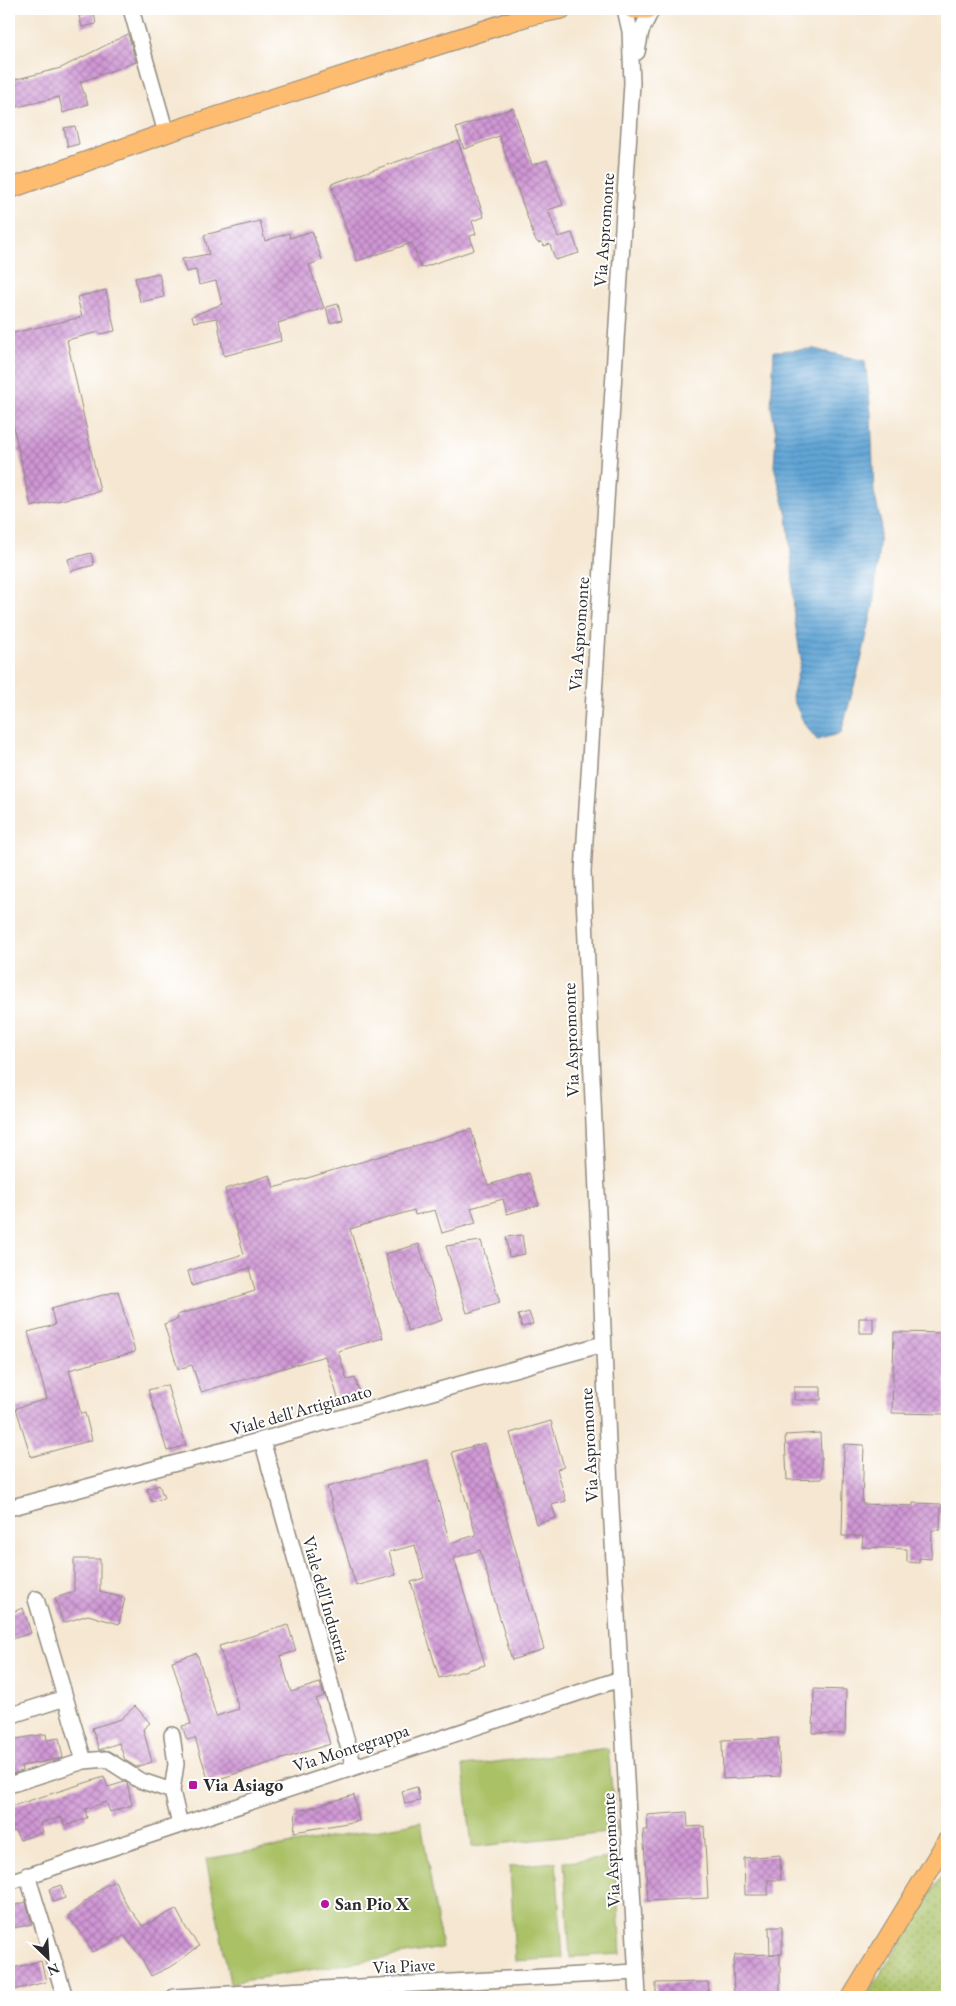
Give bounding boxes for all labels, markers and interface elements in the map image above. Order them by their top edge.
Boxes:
street label: Via Aspromonte [588,172,619,288]
street label: Via Aspromonte [563,576,594,692]
street label: Via Aspromonte [557,982,584,1098]
street label: Viale dell'Artigianato [228,1378,374,1441]
street label: Via Aspromonte [574,1387,603,1503]
street label: Viale dell'Industria [298,1533,356,1665]
street label: Via Montegrappa [290,1718,412,1777]
place label: Via Asiago [203,1773,283,1796]
marker: Via Asiago [187,1779,199,1791]
street label: Via Aspromonte [596,1792,625,1908]
place label: San Pio X [335,1892,410,1915]
marker: San Pio X [319,1898,331,1910]
north arrow [22,1934,72,1984]
street label: Via Piave [372,1952,436,1979]
text: N [44,1959,62,1981]

